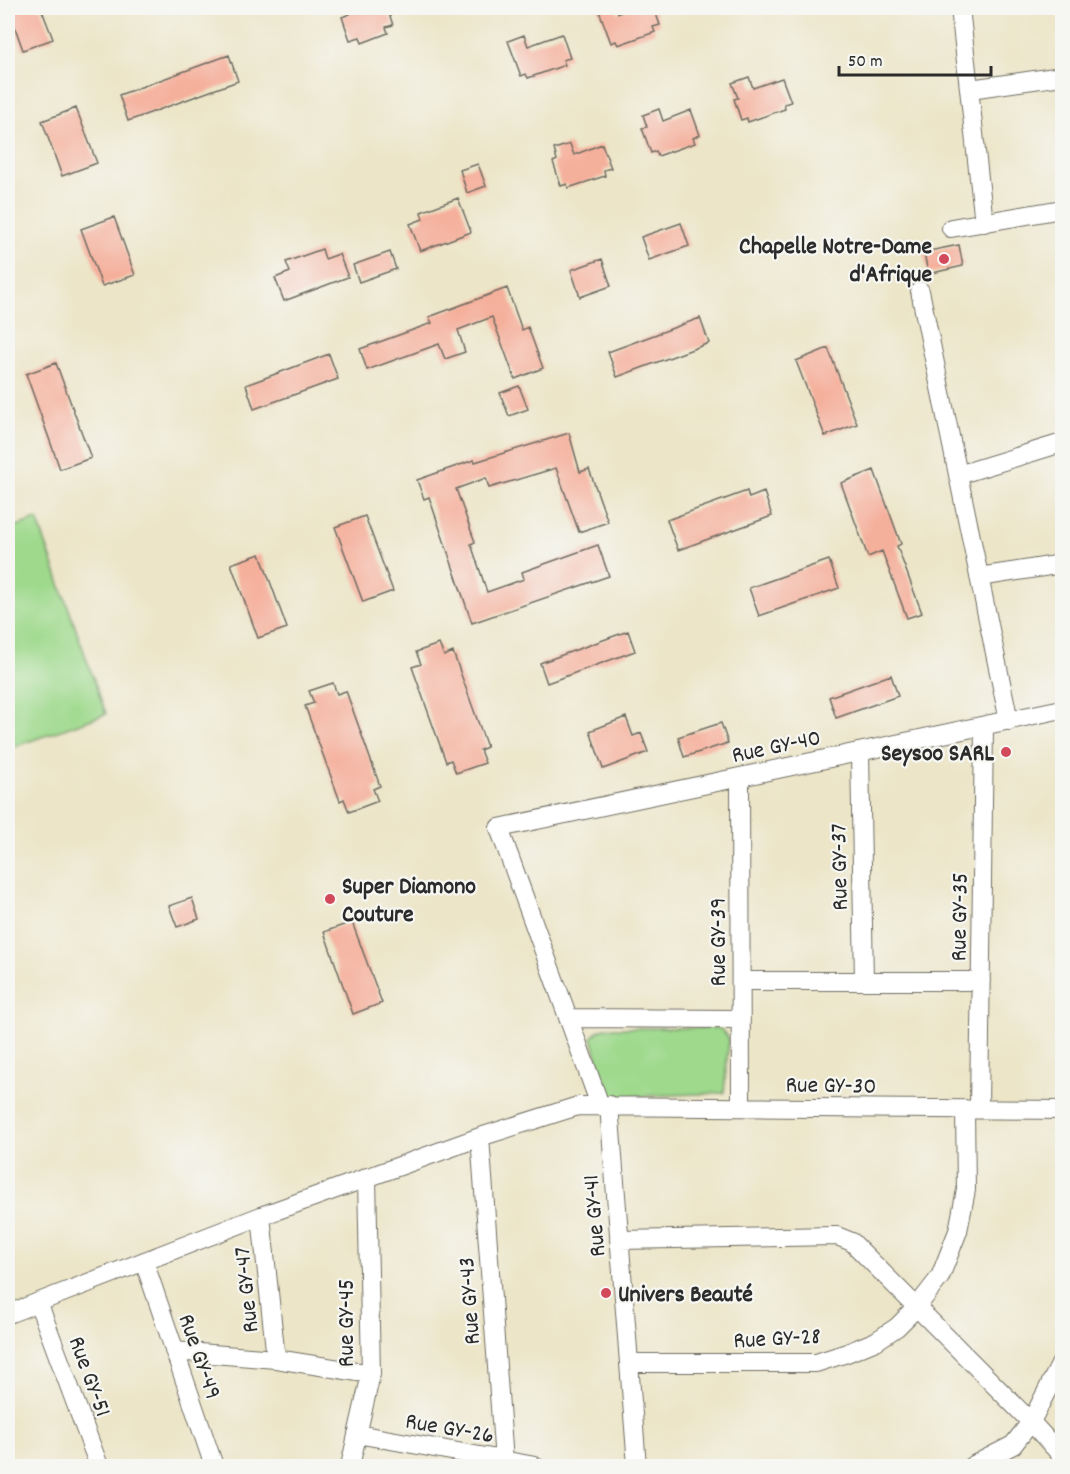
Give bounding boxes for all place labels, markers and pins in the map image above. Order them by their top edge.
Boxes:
place label: Chapelle Notre-Dame d'Afrique [739,231,932,293]
marker: Chapelle Notre-Dame d'Afrique [937,252,951,266]
place label: Seysoo SARL [881,738,994,772]
marker: Seysoo SARL [999,745,1013,759]
place label: Super Diamono Couture [342,871,476,933]
marker: Super Diamono Couture [323,892,337,906]
place label: Univers Beauté [618,1279,753,1313]
marker: Univers Beauté [599,1286,613,1300]

